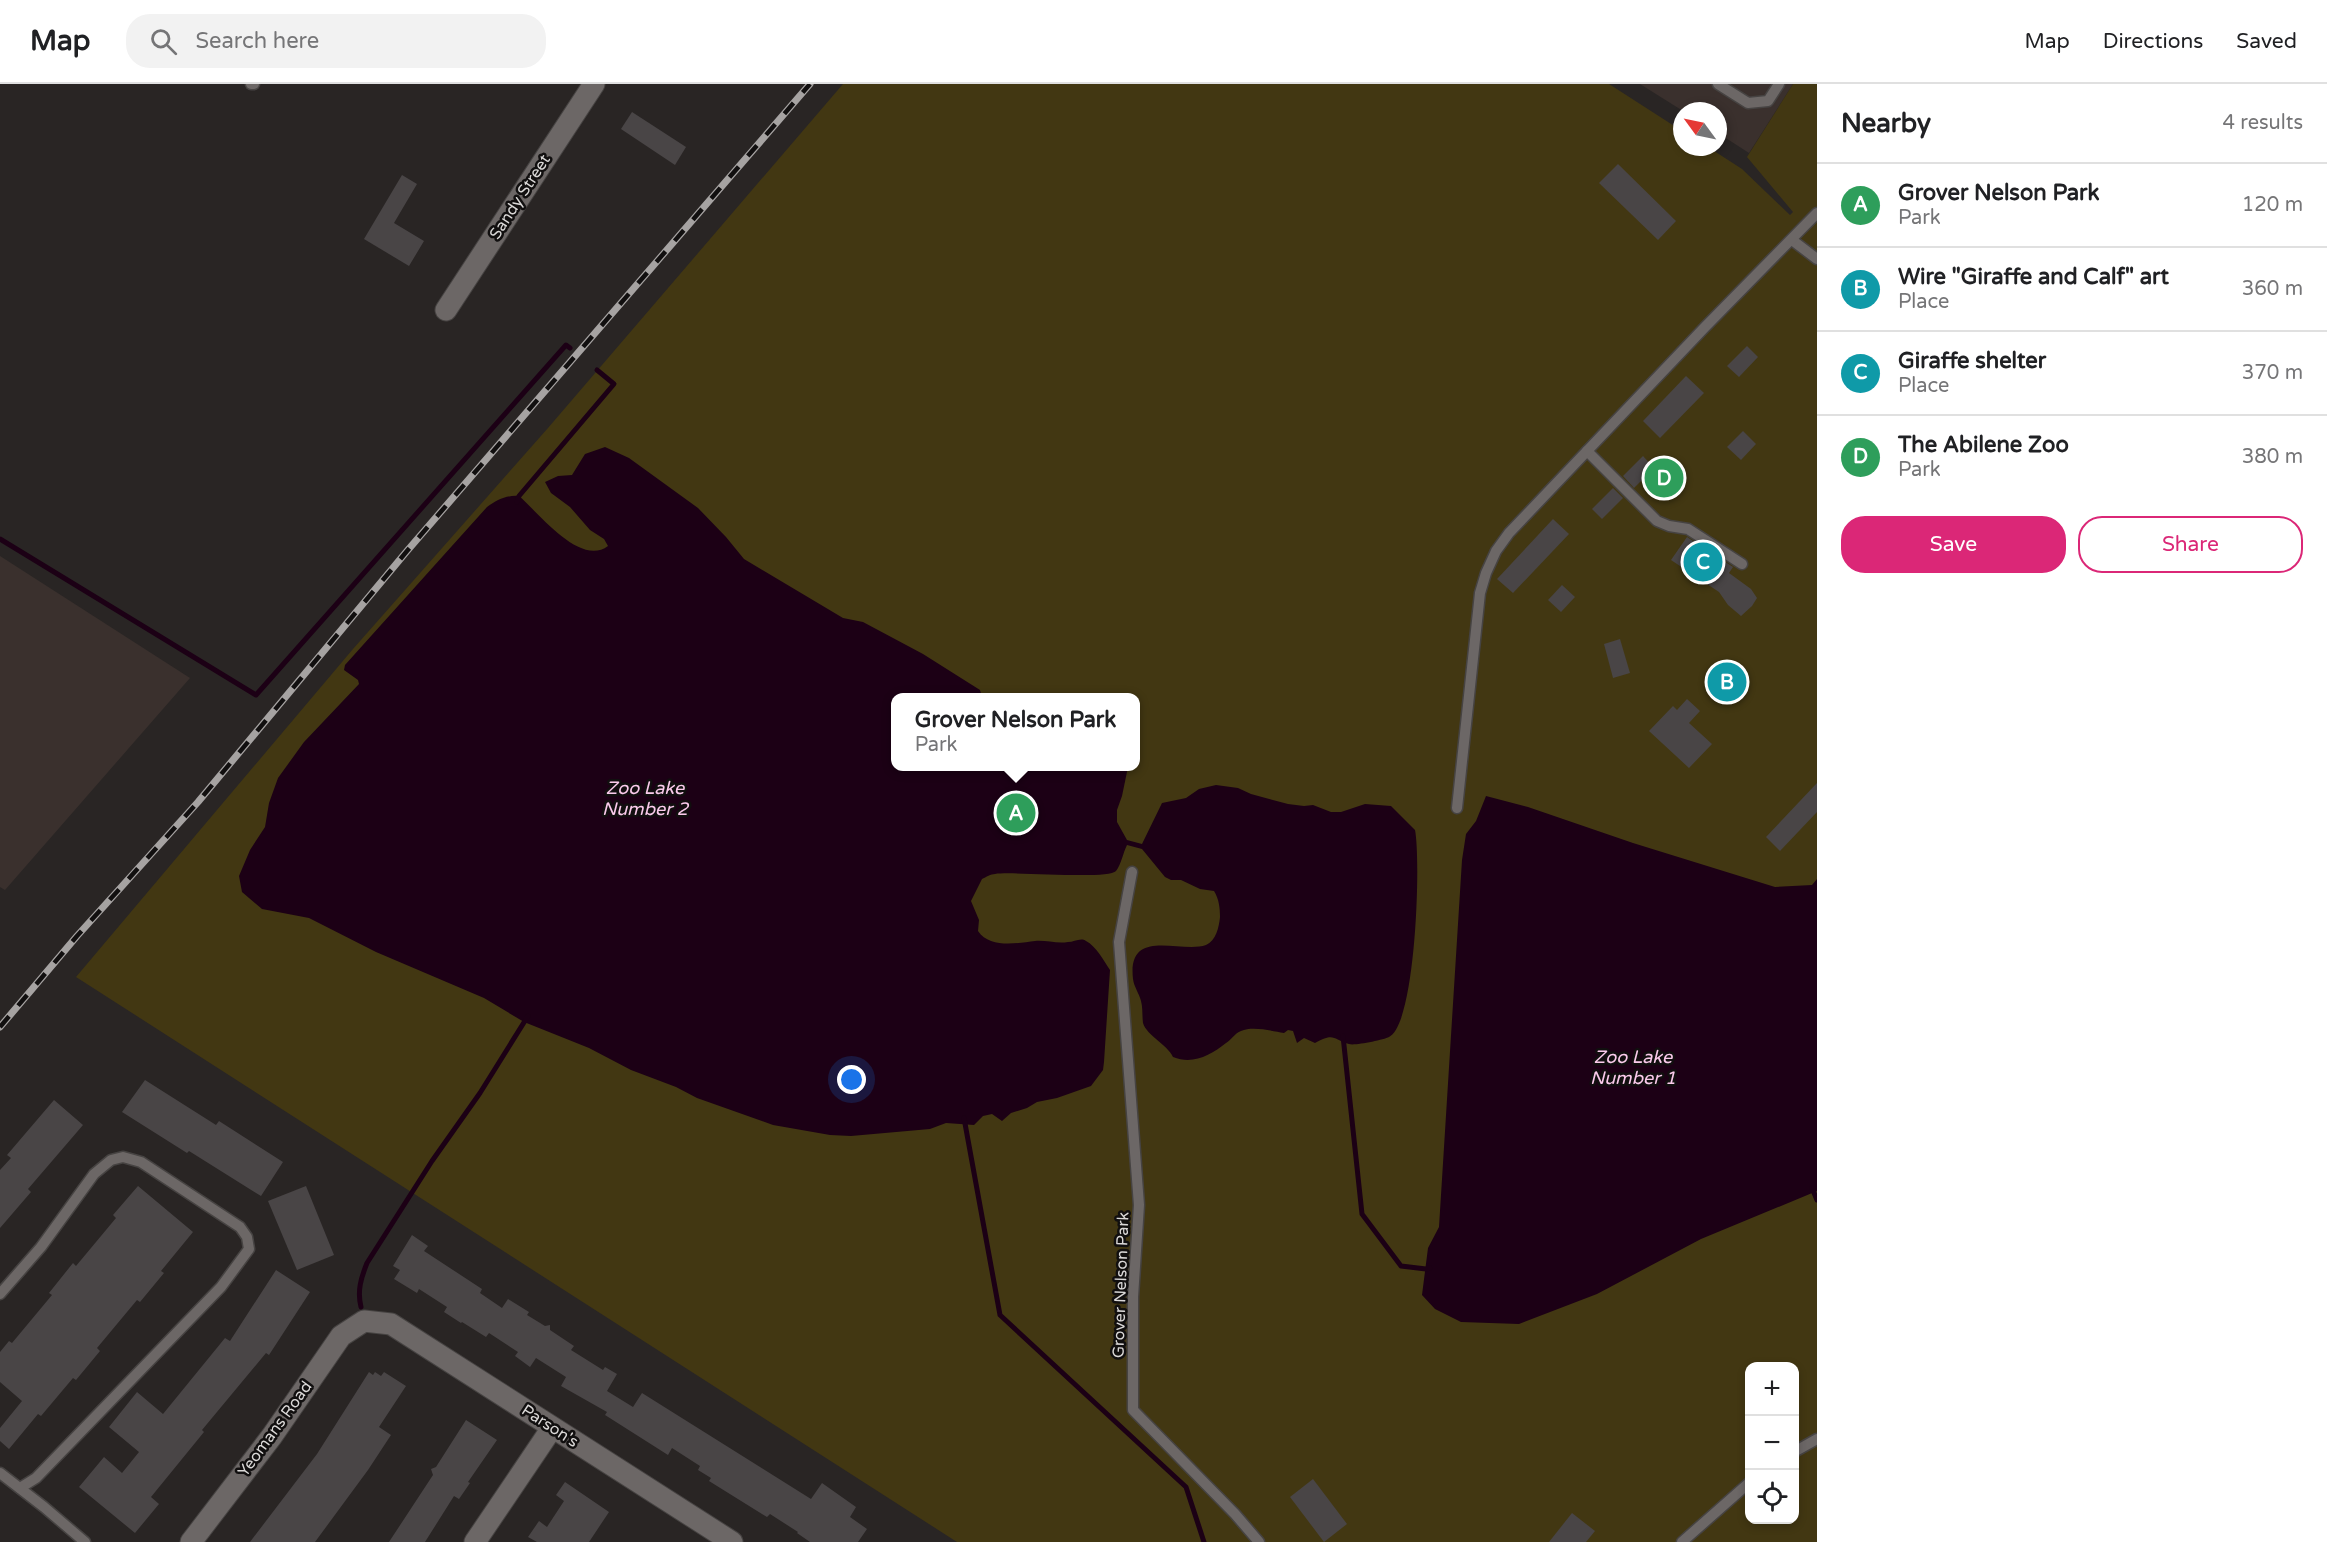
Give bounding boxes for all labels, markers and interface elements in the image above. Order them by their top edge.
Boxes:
search box [126,14,546,68]
text: Map [30,24,90,58]
icon: search [147,25,180,58]
text: Search here [195,28,319,54]
text: Map [2024,29,2070,54]
text: Directions [2103,29,2203,54]
text: Saved [2236,29,2297,54]
north arrow [1673,102,1727,156]
text: Nearby [1841,108,1931,139]
text: 4 results [2223,111,2303,135]
street label: Sandy Street [485,151,555,243]
text: Grover Nelson Park [1898,180,2099,206]
text: A [1853,193,1868,217]
text: 120 m [2242,193,2303,217]
text: Park [1898,206,1941,230]
text: Wire "Giraffe and Calf" art [1898,264,2169,290]
text: B [1854,277,1867,301]
text: 360 m [2242,277,2303,301]
text: Place [1898,290,1949,314]
text: Giraffe shelter [1898,348,2046,374]
text: C [1854,361,1867,385]
text: 370 m [2242,361,2303,385]
text: Place [1898,374,1949,398]
text: The Abilene Zoo [1898,432,2069,458]
text: D [1853,445,1868,469]
text: 380 m [2242,445,2303,469]
pin: D [1644,456,1684,500]
text: Park [1898,458,1941,482]
button: Save [1841,516,2066,573]
button: Share [2078,516,2303,573]
pin: C [1684,540,1722,584]
pin: B [1708,660,1746,704]
popup [891,693,1140,771]
text: Grover Nelson Park [915,707,1116,733]
text: Park [915,733,958,757]
water label: Zoo Lake Number 2 [602,777,690,820]
pin: A [996,790,1036,836]
water label: Zoo Lake Number 1 [1590,1046,1676,1089]
your location [837,1065,866,1094]
street label: Grover Nelson Park [1108,1211,1134,1359]
map controls [1745,1362,1799,1524]
button: + [1745,1362,1799,1416]
street label: Yeomans Road [234,1377,316,1481]
street label: Parson's [518,1400,582,1452]
button: − [1745,1416,1799,1470]
button: locate [1745,1470,1799,1524]

